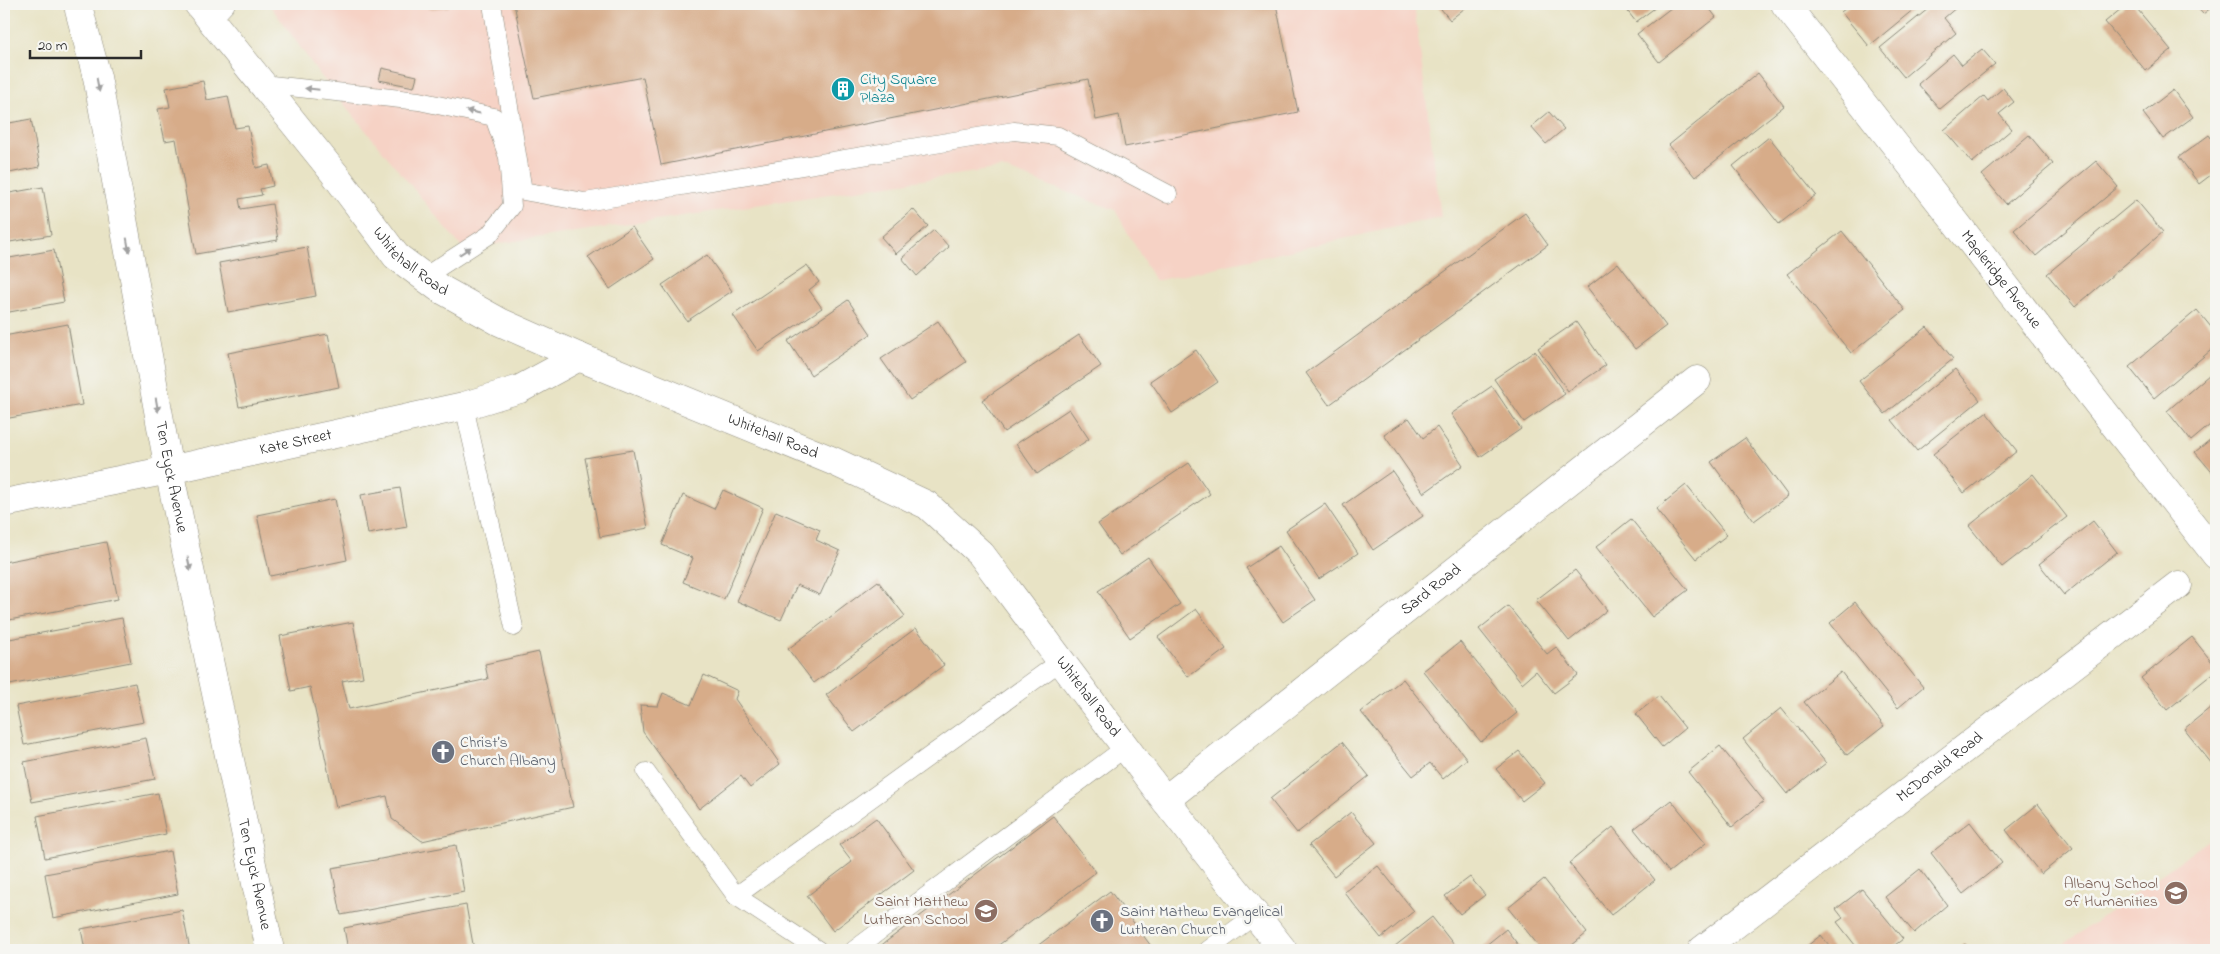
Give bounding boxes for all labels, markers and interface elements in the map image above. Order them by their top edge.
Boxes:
scale bar [30,28,141,60]
text: 20 m [38,35,68,57]
place label: City Square Plaza [860,68,938,110]
building icon: City Square Plaza [830,76,856,102]
one-way arrow [95,77,103,93]
one-way arrow [304,85,320,93]
one-way arrow [464,108,480,116]
street label: Whitehall Road [366,222,453,303]
street label: Mapleridge Avenue [1954,225,2047,335]
one-way arrow [124,237,132,252]
one-way arrow [458,246,471,256]
one-way arrow [154,397,162,413]
street label: Whitehall Road [724,407,822,466]
street label: Ten Eyck Avenue [148,419,194,536]
street label: Kate Street [257,423,335,462]
one-way arrow [185,556,193,572]
street label: Sard Road [1395,558,1467,622]
street label: Whitehall Road [1050,651,1126,743]
street label: McDonald Road [1892,726,1989,809]
place label: Christ’s Church Albany [460,731,556,773]
church icon: Christ’s Church Albany [430,739,456,765]
street label: Ten Eyck Avenue [231,816,278,933]
place label: Albany School of Humanities [2064,872,2158,914]
school or university icon: Albany School of Humanities [2163,880,2189,906]
place label: Saint Matthew Lutheran School [864,890,968,932]
school or university icon: Saint Matthew Lutheran School [973,898,999,924]
place label: Saint Mathew Evangelical Lutheran Church [1120,900,1283,942]
church icon: Saint Mathew Evangelical Lutheran Church [1089,908,1115,934]

